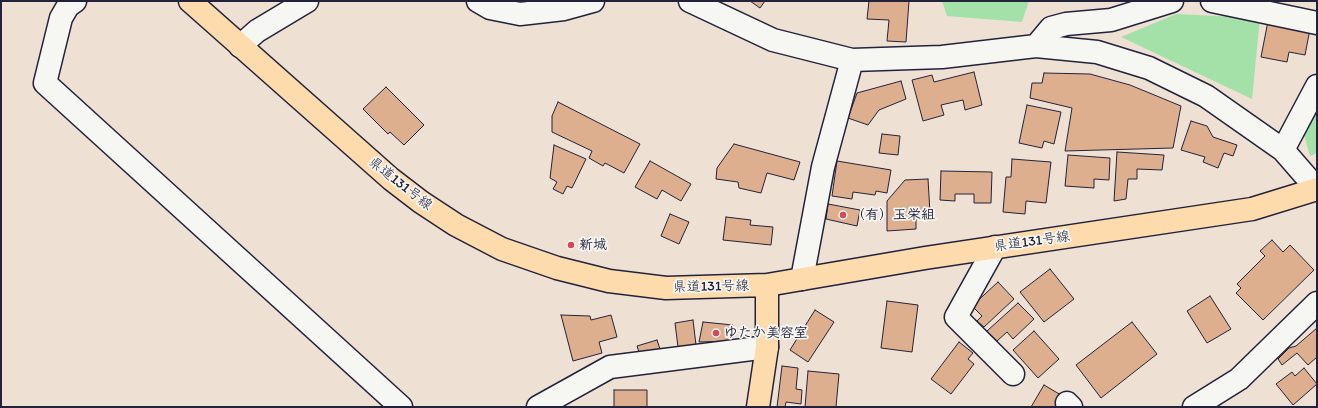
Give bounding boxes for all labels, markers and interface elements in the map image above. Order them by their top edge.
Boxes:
street label: 県道131号線 [365,154,435,214]
place label: （有）玉栄組 [851,207,935,223]
marker: （有）玉栄組 [838,210,848,220]
street label: 県道131号線 [993,228,1071,256]
place label: 新城 [579,237,607,253]
marker: 新城 [566,240,576,250]
street label: 県道131号線 [673,278,749,296]
place label: ゆたか美容室 [724,325,808,341]
marker: ゆたか美容室 [711,328,721,338]

